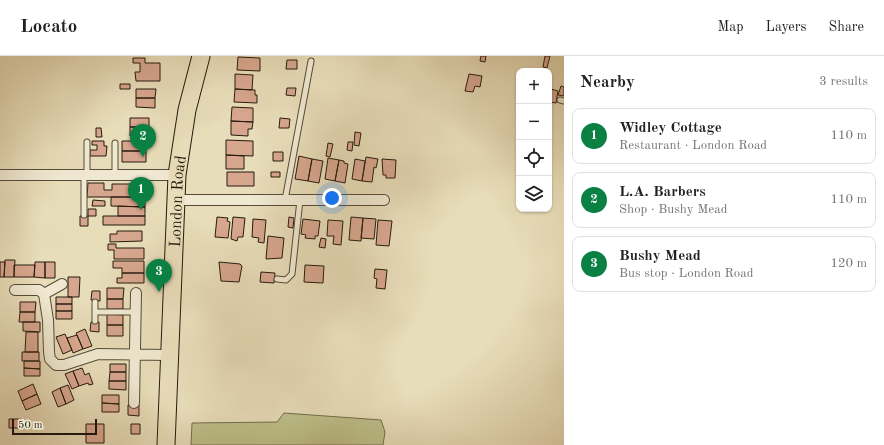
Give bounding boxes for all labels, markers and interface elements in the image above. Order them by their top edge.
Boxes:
text: Locato [20,18,77,37]
text: Map [718,20,744,34]
text: Layers [766,20,807,34]
text: Share [829,20,864,34]
map controls [516,68,552,212]
button: + [516,68,552,104]
text: Nearby [580,74,635,91]
text: 3 results [819,75,868,88]
button: − [516,104,552,140]
text: Widley Cottage [619,121,722,136]
pin: 2 [130,124,156,157]
text: 1 [590,129,598,142]
text: 110 m [830,129,867,142]
text: Restaurant · London Road [619,139,767,152]
button: locate [516,140,552,176]
street label: London Road [168,154,190,248]
button: layers [516,176,552,212]
pin: 1 [128,177,154,210]
text: L.A. Barbers [619,185,706,200]
your location [322,188,342,208]
text: 2 [590,193,598,206]
text: 110 m [830,193,867,206]
text: Shop · Bushy Mead [619,203,727,216]
text: Bushy Mead [619,249,701,264]
text: 3 [590,257,598,270]
text: 120 m [830,257,867,270]
pin: 3 [146,259,172,292]
text: Bus stop · London Road [619,267,754,280]
scale bar [12,417,97,436]
text: 50 m [18,420,43,431]

